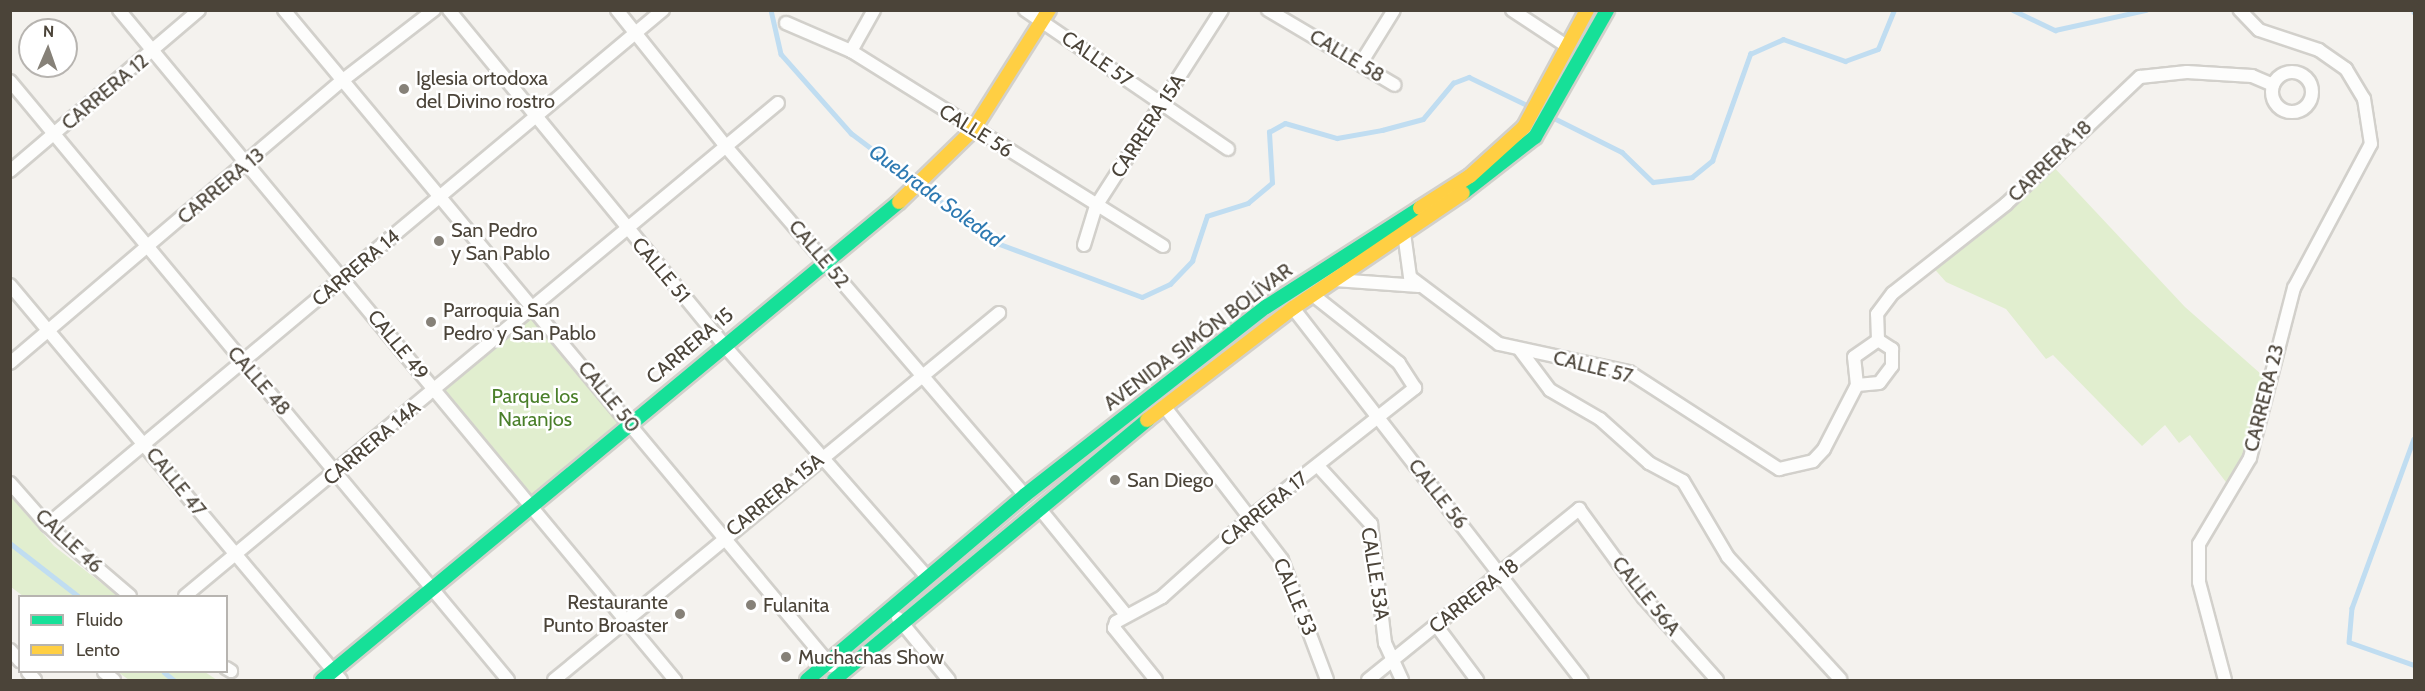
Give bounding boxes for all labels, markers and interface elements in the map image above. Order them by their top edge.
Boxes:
north arrow [18,18,78,78]
text: N [43,22,55,41]
street label: CALLE 58 [1305,24,1389,88]
street label: CALLE 57 [1057,26,1137,92]
street label: CARRERA 12 [57,49,153,135]
place label: Iglesia ortodoxa del Divino rostro [416,66,555,113]
street label: CARRERA 15A [1106,70,1190,182]
marker: Iglesia ortodoxa del Divino rostro [397,82,411,96]
street label: CALLE 56 [935,99,1017,163]
street label: CARRERA 18 [2003,115,2097,207]
water label: Quebrada Soledad [864,139,1008,253]
street label: CARRERA 13 [173,143,269,229]
street label: CALLE 52 [784,215,854,293]
place label: San Pedro y San Pablo [451,218,550,265]
street label: CARRERA 14 [307,224,405,312]
street label: CALLE 51 [627,233,695,307]
marker: San Pedro y San Pablo [432,234,446,248]
street label: AVENIDA SIMÓN BOLÍVAR [1099,258,1297,416]
place label: Parroquia San Pedro y San Pablo [443,298,596,345]
street label: CARRERA 15 [642,303,738,389]
street label: CALLE 49 [363,305,433,385]
marker: Parroquia San Pedro y San Pablo [424,315,438,329]
street label: CALLE 48 [222,341,296,421]
street label: CARRERA 23 [2239,342,2289,454]
street label: CALLE 57 [1551,346,1635,388]
street label: CALLE 50 [573,356,645,438]
park label: Parque los Naranjos [491,384,579,431]
street label: CARRERA 14A [319,396,425,490]
street label: CALLE 47 [141,443,211,521]
street label: CARRERA 15A [721,448,829,542]
street label: CALLE 56 [1403,454,1473,534]
street label: CARRERA 17 [1216,467,1312,551]
place label: San Diego [1127,468,1214,492]
marker: San Diego [1108,473,1122,487]
street label: CALLE 46 [30,504,108,578]
street label: CALLE 53A [1356,526,1394,622]
street label: CALLE 56A [1607,552,1685,640]
street label: CARRERA 18 [1424,553,1524,639]
street label: CALLE 53 [1268,555,1322,639]
place label: Restaurante Punto Broaster [543,590,668,637]
place label: Fulanita [763,593,829,617]
legend [18,595,228,673]
marker: Fulanita [744,598,758,612]
marker: Restaurante Punto Broaster [673,607,687,621]
text: Fluido [76,609,123,631]
text: Lento [76,639,120,661]
place label: Muchachas Show [798,645,944,669]
marker: Muchachas Show [779,650,793,664]

